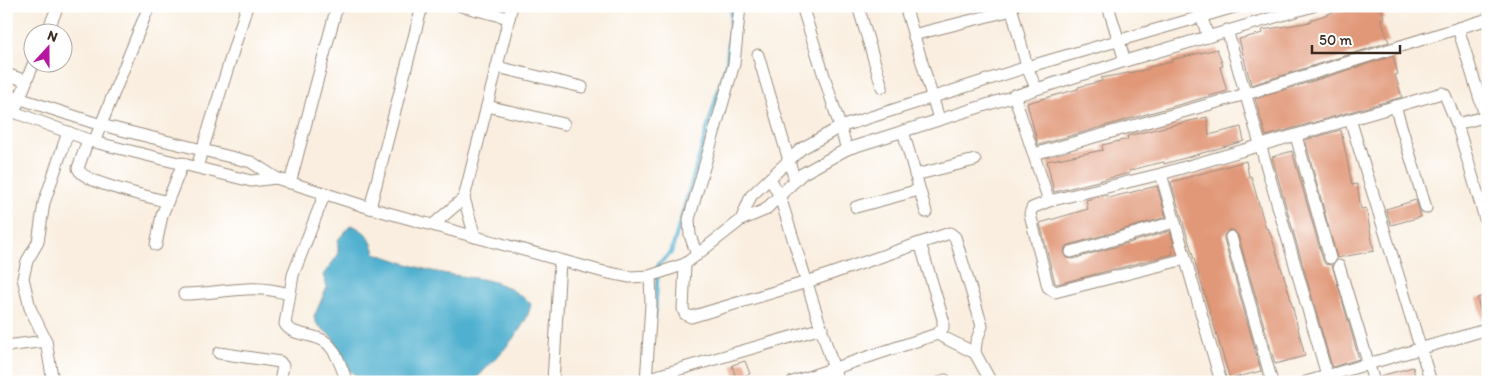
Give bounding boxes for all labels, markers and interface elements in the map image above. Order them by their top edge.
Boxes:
north arrow [22,22,72,72]
scale bar [1312,22,1399,54]
text: N [45,27,60,46]
text: 50 m [1319,31,1352,49]

